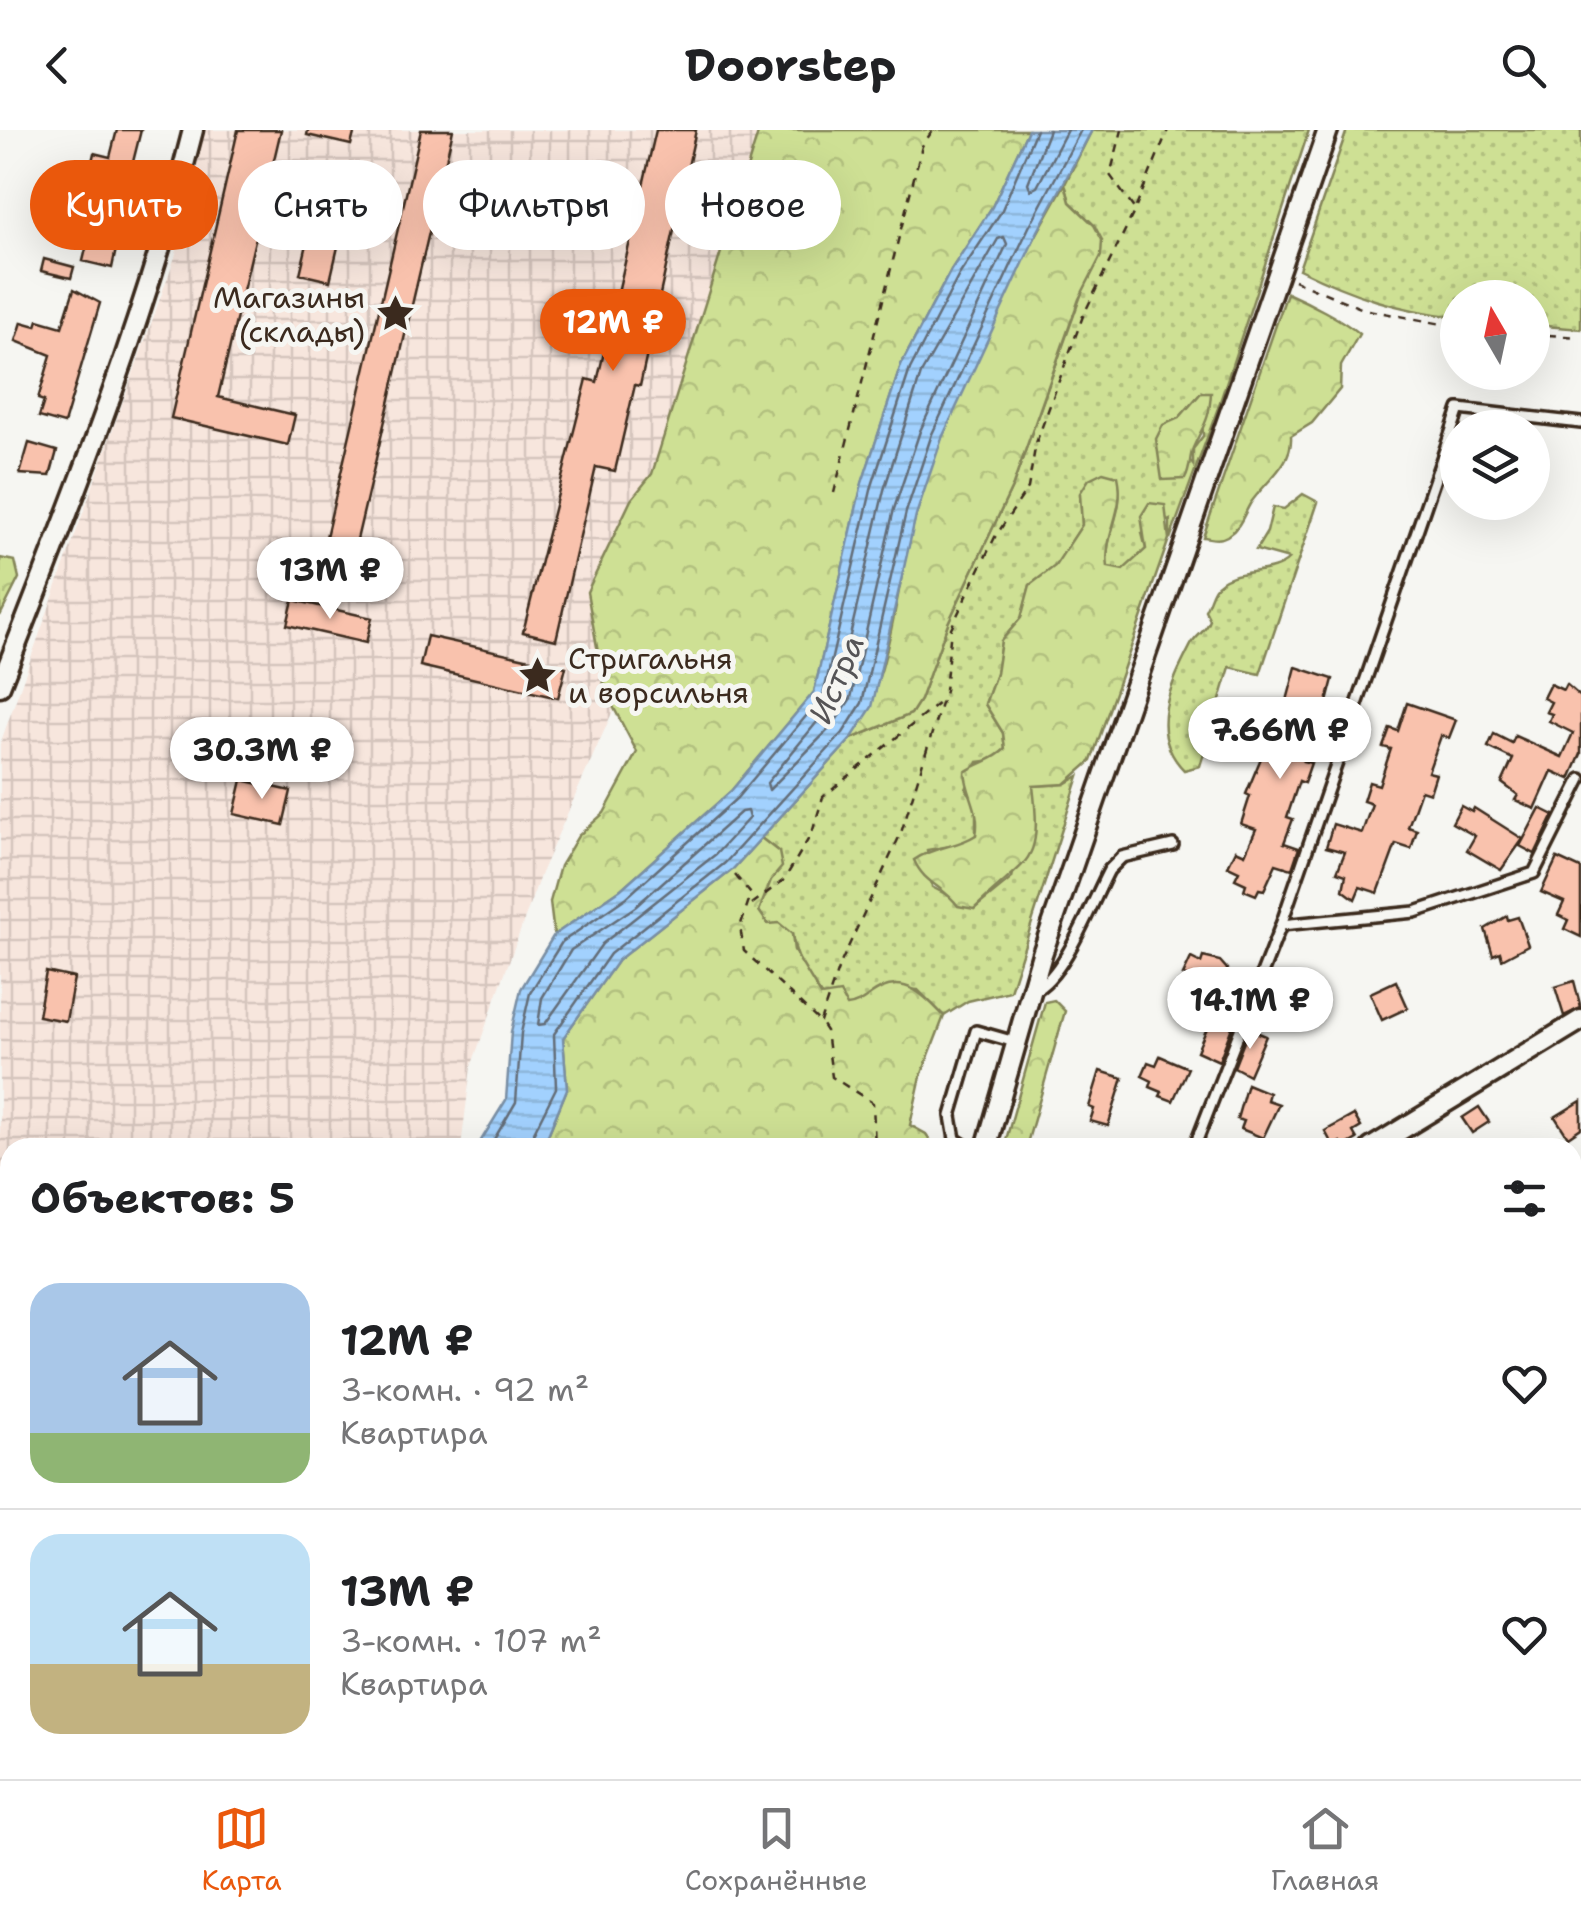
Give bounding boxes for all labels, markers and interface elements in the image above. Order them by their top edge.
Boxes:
text: Doorstep [685,35,896,95]
icon: back [30,38,85,93]
icon: search [1496,38,1551,93]
chip: Купить [30,160,218,250]
chip: Снять [238,160,403,250]
chip: Фильтры [423,160,645,250]
chip: Новое [665,160,841,250]
place label: Магазины (склады) [213,277,365,352]
north arrow [1440,280,1550,390]
map controls [1440,280,1550,520]
pin: 12M ₽ [543,289,683,374]
place icon: Магазины (склады) [374,293,416,335]
text: 12M ₽ [562,300,664,343]
button: layers [1440,410,1550,520]
pin: 13M ₽ [260,537,400,622]
text: 13M ₽ [279,548,381,591]
water label: Истра [798,628,874,730]
place label: Стригальня и ворсильня [568,638,749,713]
place icon: Стригальня и ворсильня [517,654,559,696]
pin: 7.66M ₽ [1188,697,1372,782]
text: 7.66M ₽ [1210,708,1350,751]
pin: 30.3M ₽ [170,717,354,802]
text: 30.3M ₽ [192,728,332,771]
pin: 14.1M ₽ [1158,967,1342,1052]
text: 14.1M ₽ [1189,978,1311,1021]
text: Объектов: 5 [30,1170,295,1226]
icon: filters [1497,1171,1552,1226]
text: 12M ₽ [340,1312,474,1368]
icon: home [110,1323,230,1443]
icon: heart [1497,1356,1552,1411]
text: 3-комн. · 92 m² [340,1368,589,1411]
text: Квартира [340,1411,488,1454]
text: 13M ₽ [340,1563,475,1619]
icon: home [110,1574,230,1694]
icon: heart [1497,1607,1552,1662]
text: 3-комн. · 107 m² [340,1619,602,1662]
text: Квартира [340,1662,488,1705]
tab: Карта [202,1801,282,1899]
tab: Сохранённые [685,1801,868,1899]
tab: Главная [1271,1801,1379,1899]

